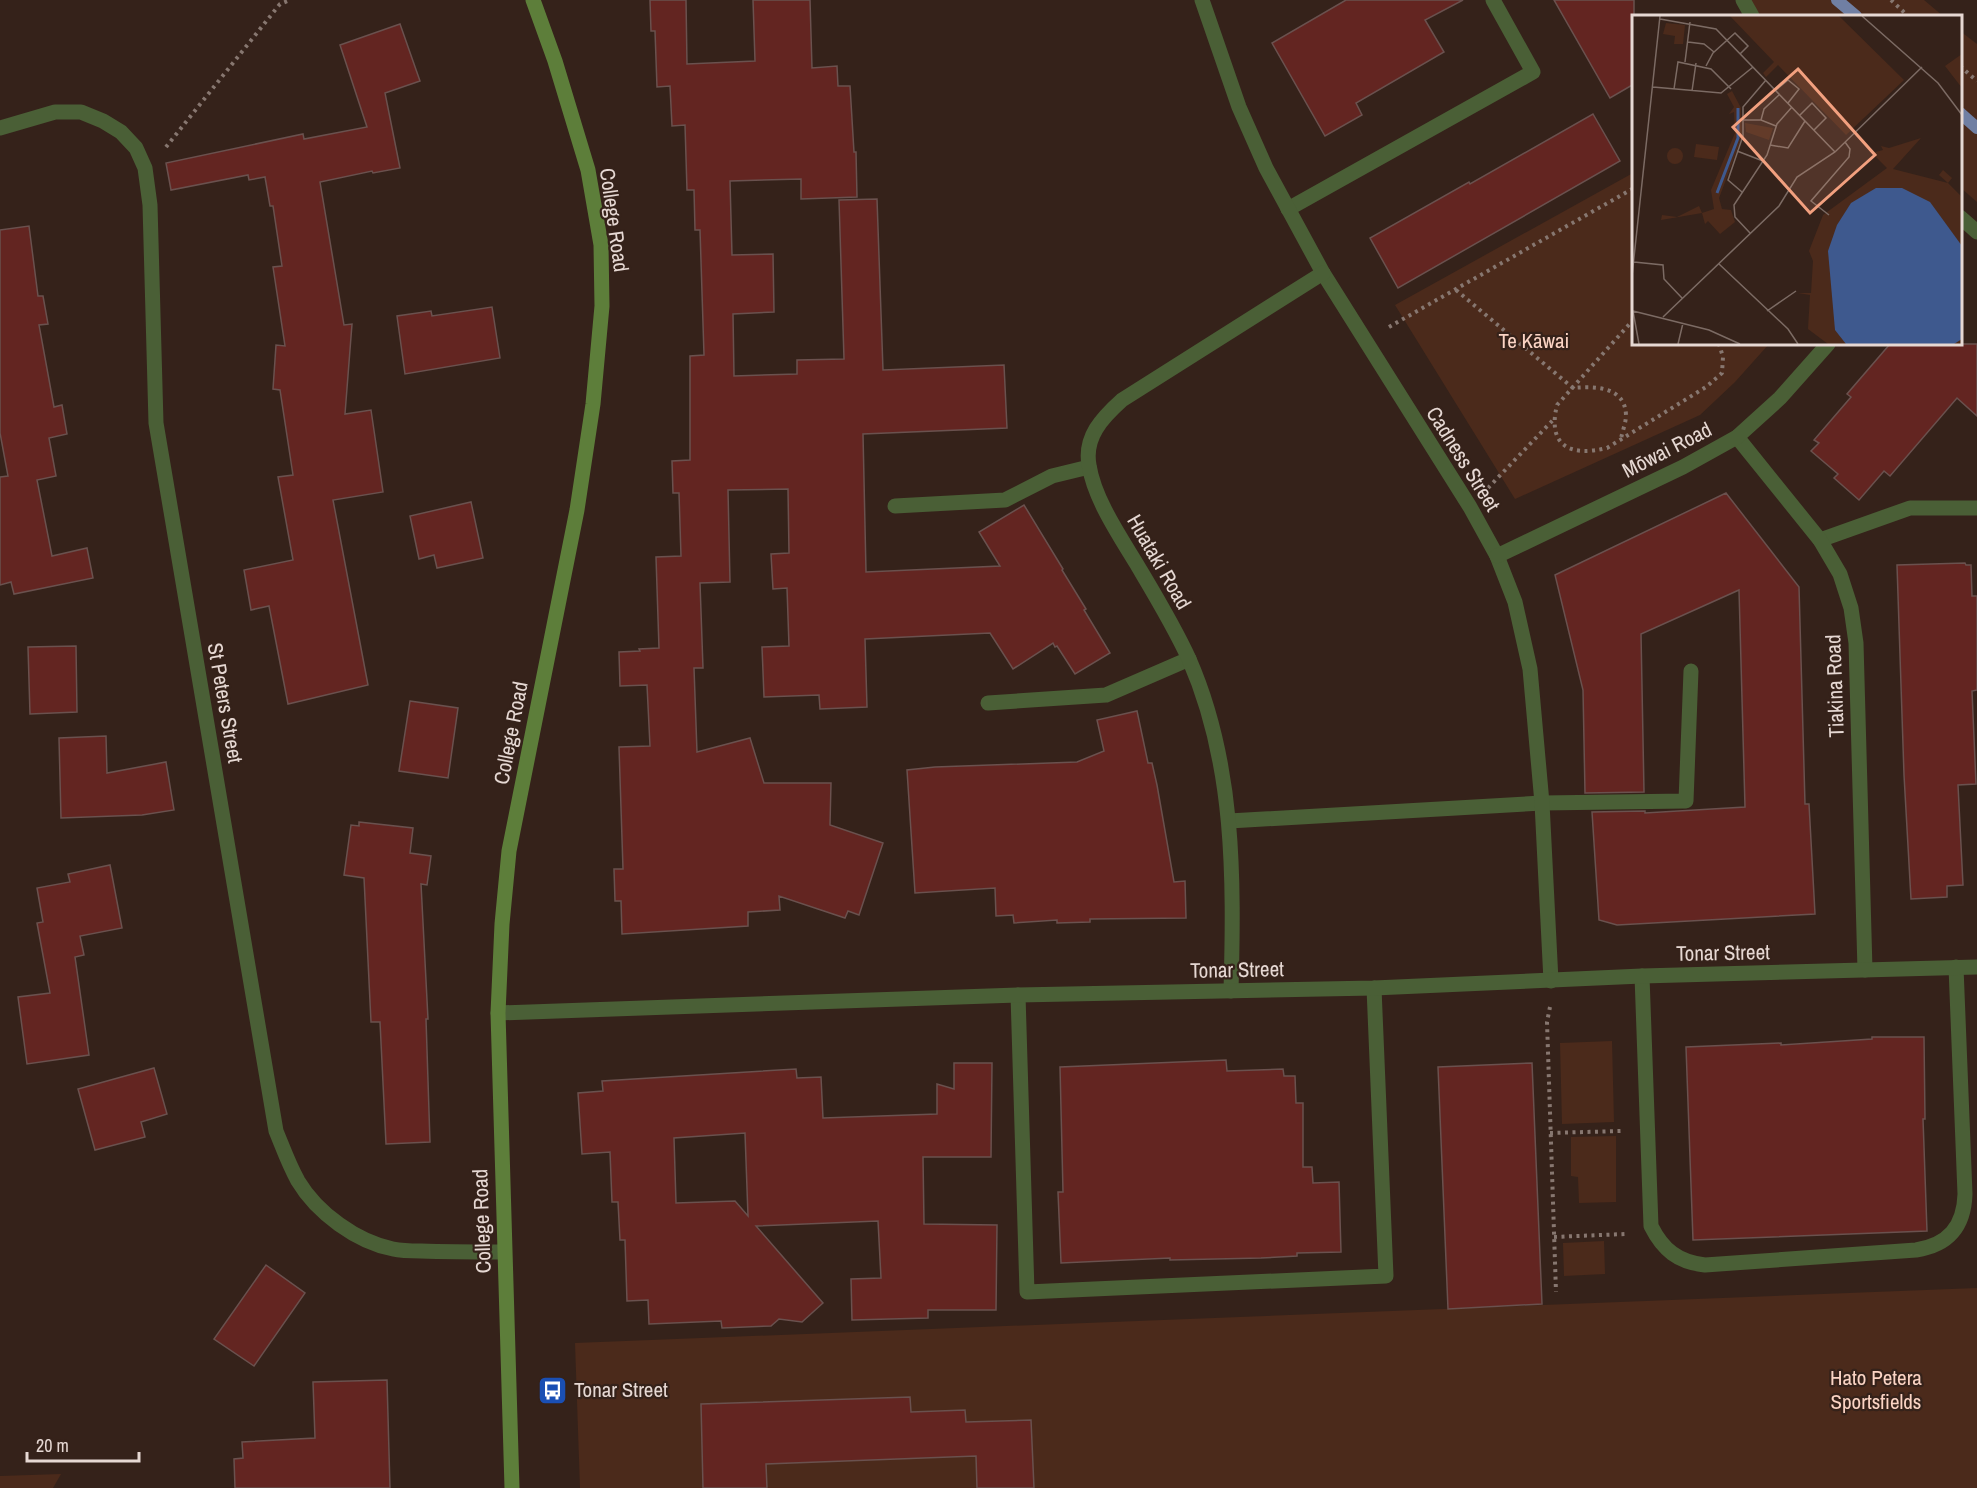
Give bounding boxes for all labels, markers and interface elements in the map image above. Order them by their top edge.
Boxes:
inset map [1632,15,1962,345]
street label: College Road [593,166,636,274]
park label: Te Kāwai [1499,326,1569,355]
street label: Cadness Street [1420,401,1507,517]
street label: Mōwai Road [1617,415,1716,484]
street label: Huataki Road [1121,509,1198,615]
street label: Tiakina Road [1818,634,1851,738]
street label: St Peters Street [201,641,250,765]
street label: College Road [486,679,535,787]
street label: Tonar Street [1676,937,1770,968]
street label: Tonar Street [1190,954,1284,985]
street label: College Road [465,1168,498,1274]
park label: Hato Petera Sportsfields [1830,1363,1922,1416]
bus stop icon: Tonar Street [537,1374,569,1406]
place label: Tonar Street [574,1375,668,1404]
scale bar [27,1425,140,1463]
text: 20 m [36,1433,69,1458]

